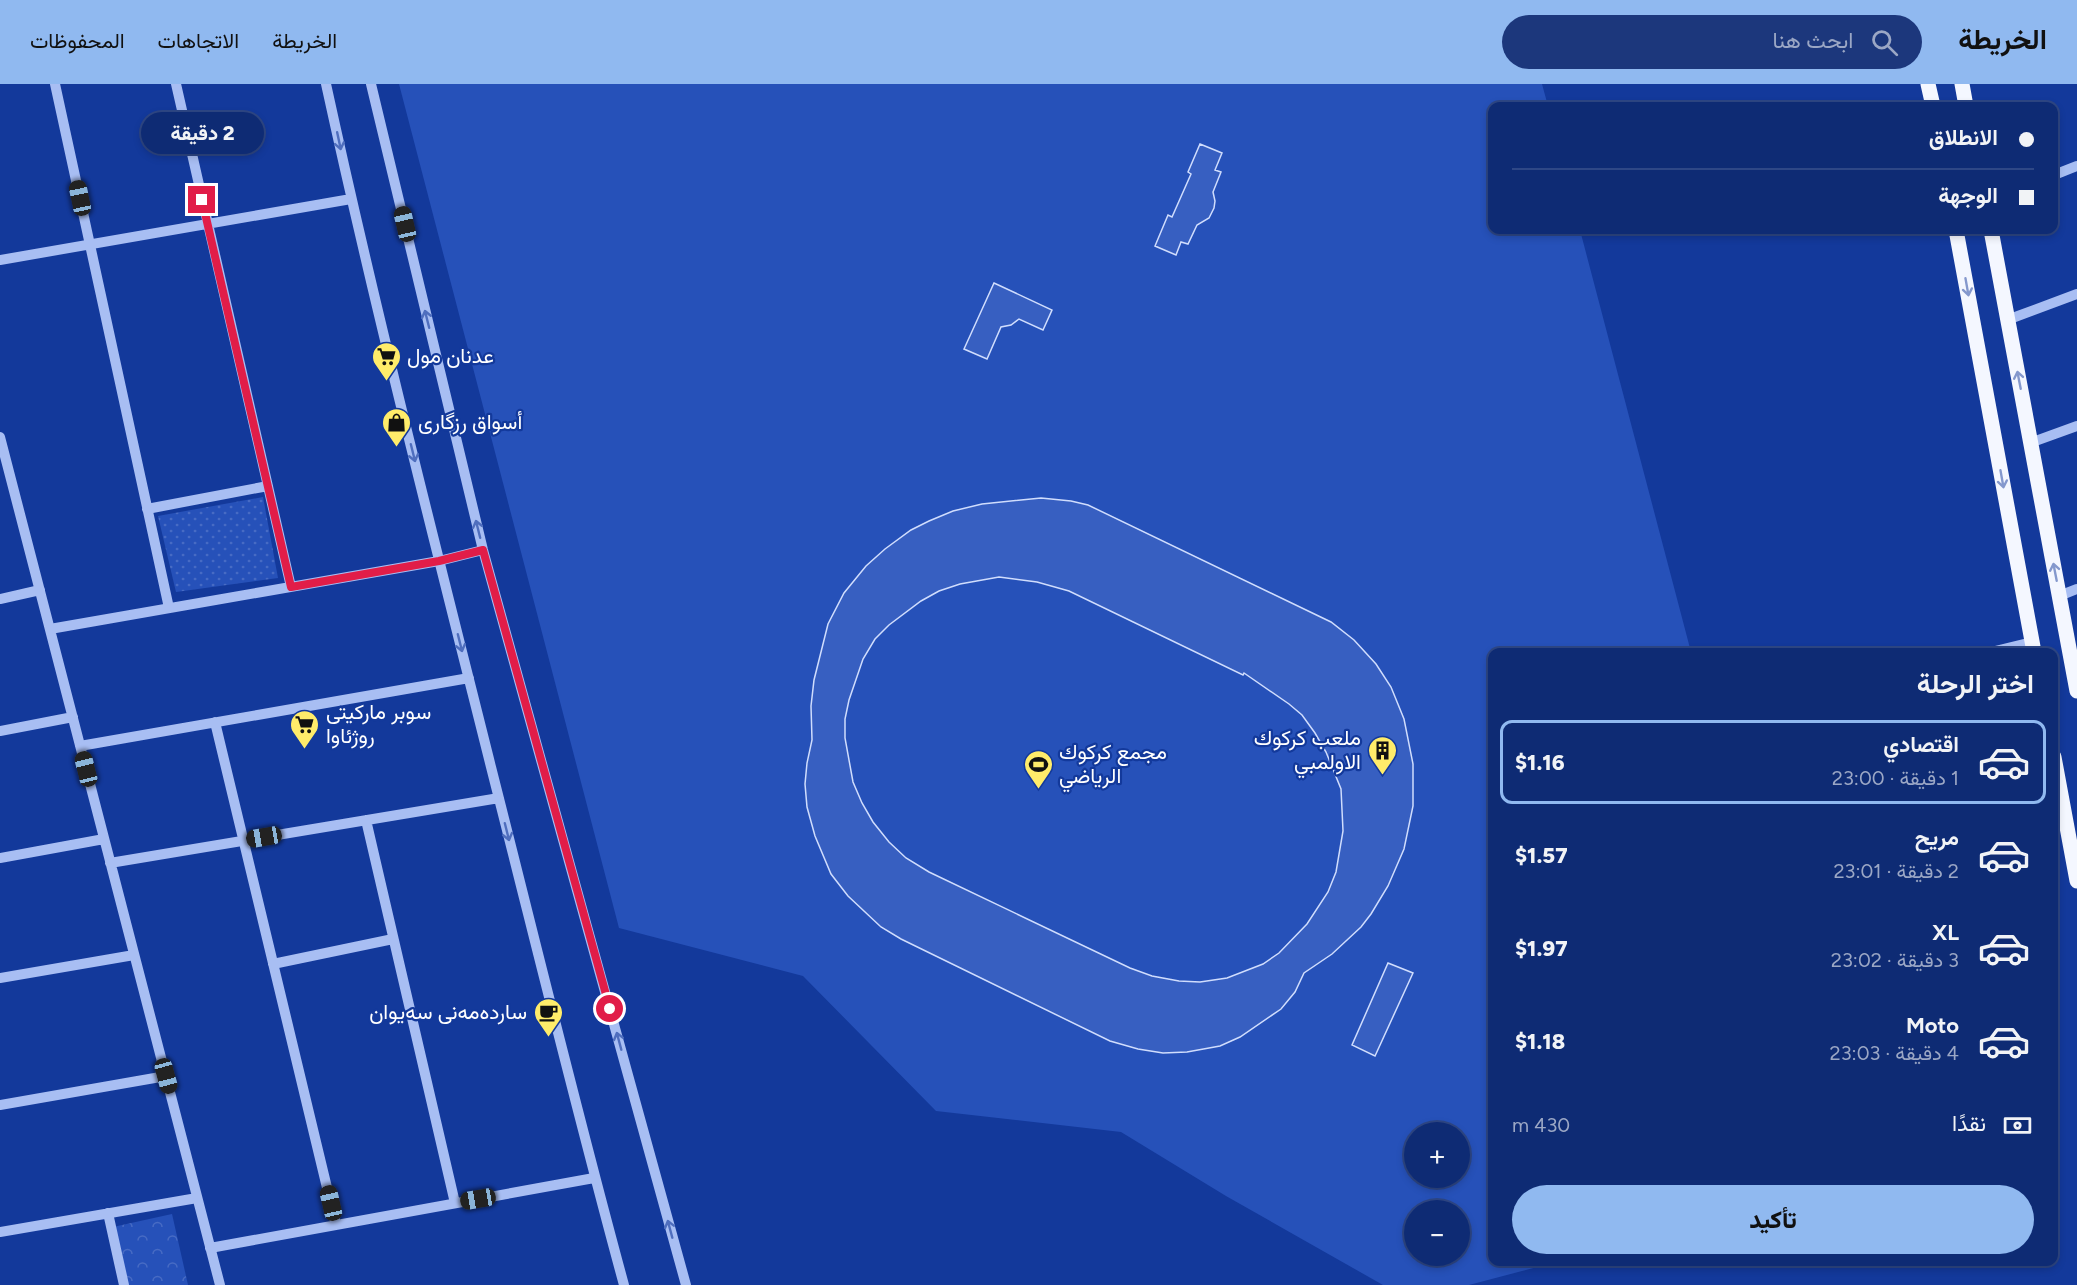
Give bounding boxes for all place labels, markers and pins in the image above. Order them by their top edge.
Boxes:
supermarket icon: عدنان مول [370,340,402,382]
place label: عدنان مول [407,343,494,369]
shop icon: أسواق رزگارى [381,406,413,448]
place label: أسواق رزگارى [418,409,522,435]
place label: سوبر ماركيتى روژئاوا [326,699,431,749]
supermarket icon: سوبر ماركيتى روژئاوا [289,708,321,750]
place label: ملعب كركوك الاولمبي [1254,725,1361,779]
building icon: ملعب كركوك الاولمبي [1366,734,1398,776]
place label: مجمع كركوك الرياضي [1059,739,1167,793]
sports icon: مجمع كركوك الرياضي [1022,748,1054,790]
cafe icon: ساردەمەنی سەیوان [532,996,564,1038]
place label: ساردەمەنی سەیوان [369,999,527,1025]

